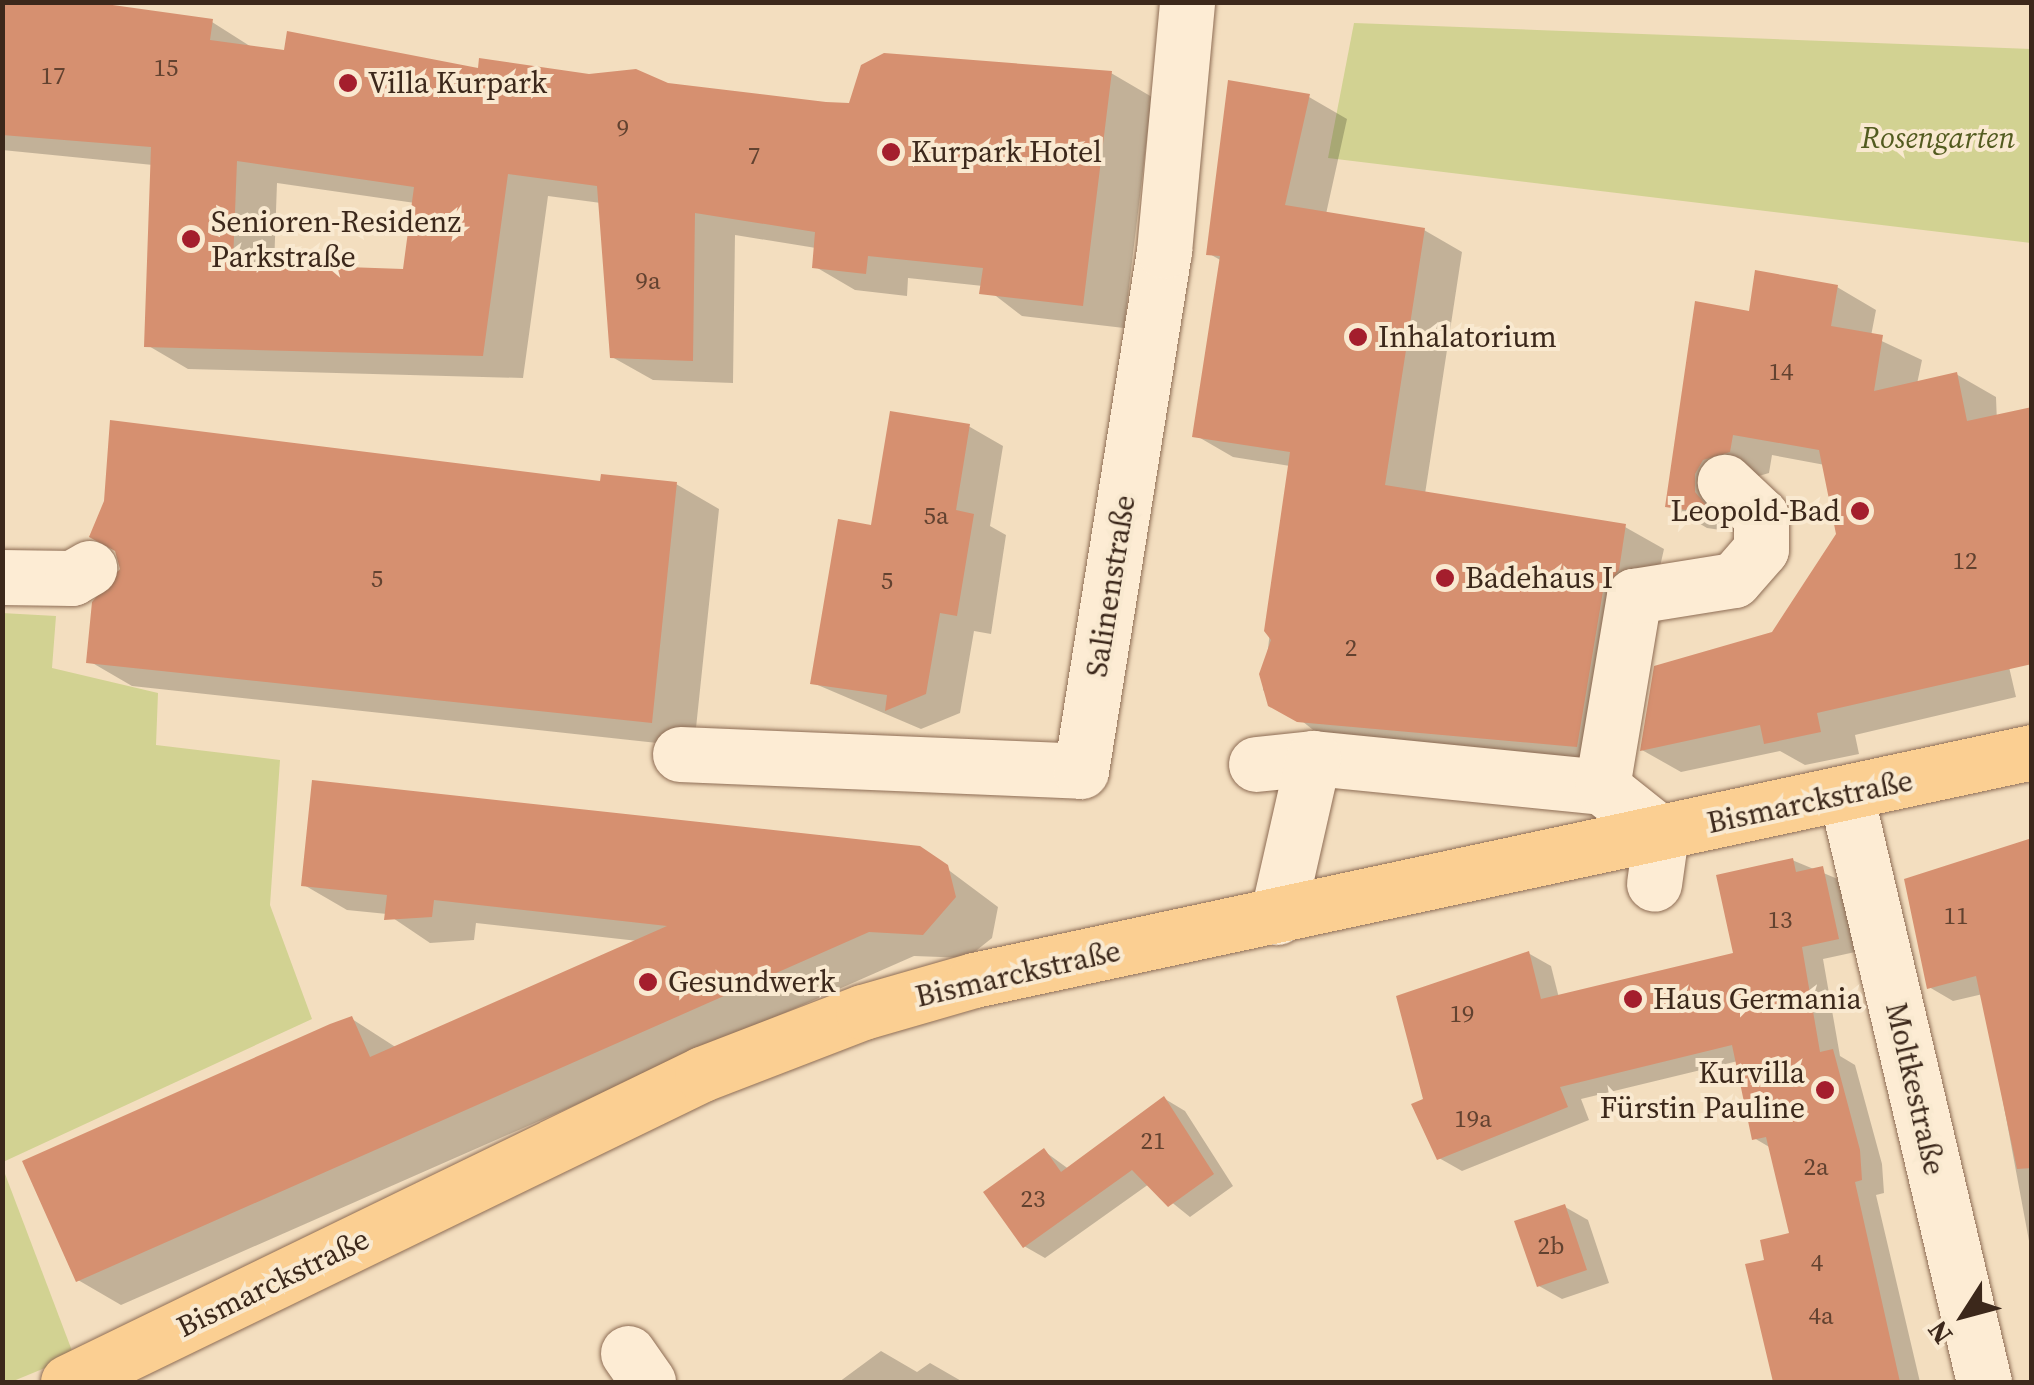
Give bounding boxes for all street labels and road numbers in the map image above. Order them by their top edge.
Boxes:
street label: Salinenstraße [1079,492,1143,680]
street label: Bismarckstraße [1704,763,1916,841]
street label: Bismarckstraße [912,933,1124,1015]
street label: Moltkestraße [1878,999,1952,1179]
street label: Bismarckstraße [171,1221,375,1345]

